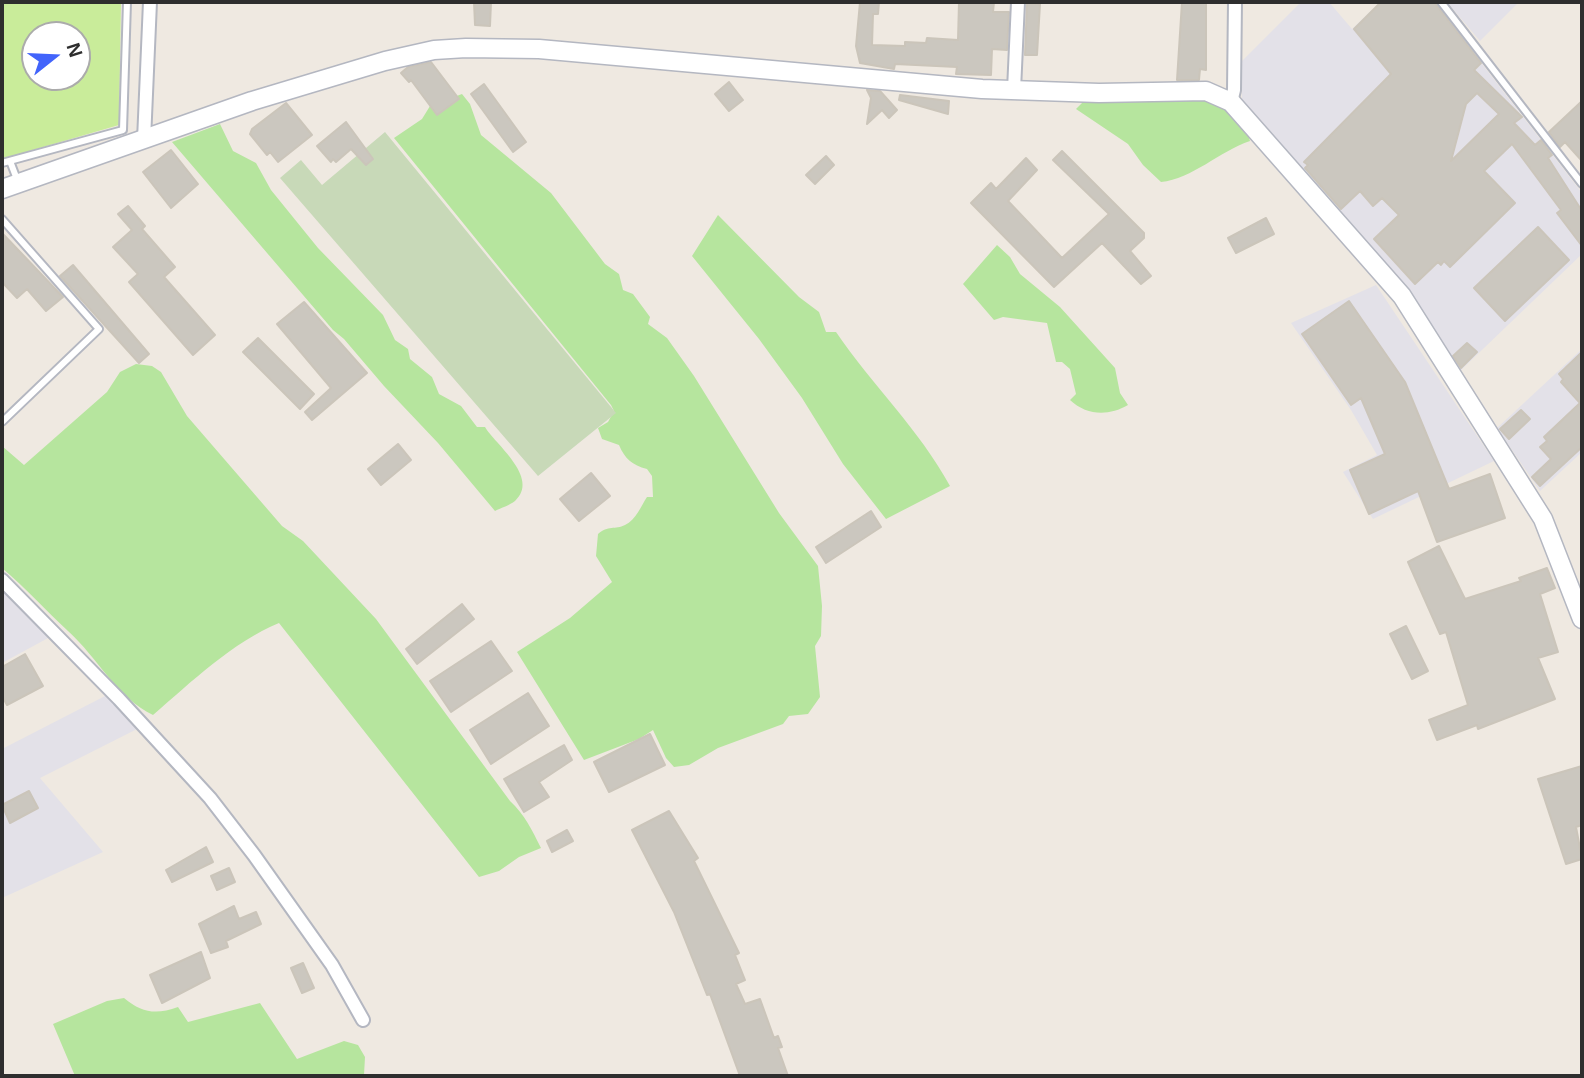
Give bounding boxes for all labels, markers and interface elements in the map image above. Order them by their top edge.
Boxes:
north arrow [21,21,91,91]
text: N [62,40,87,60]

